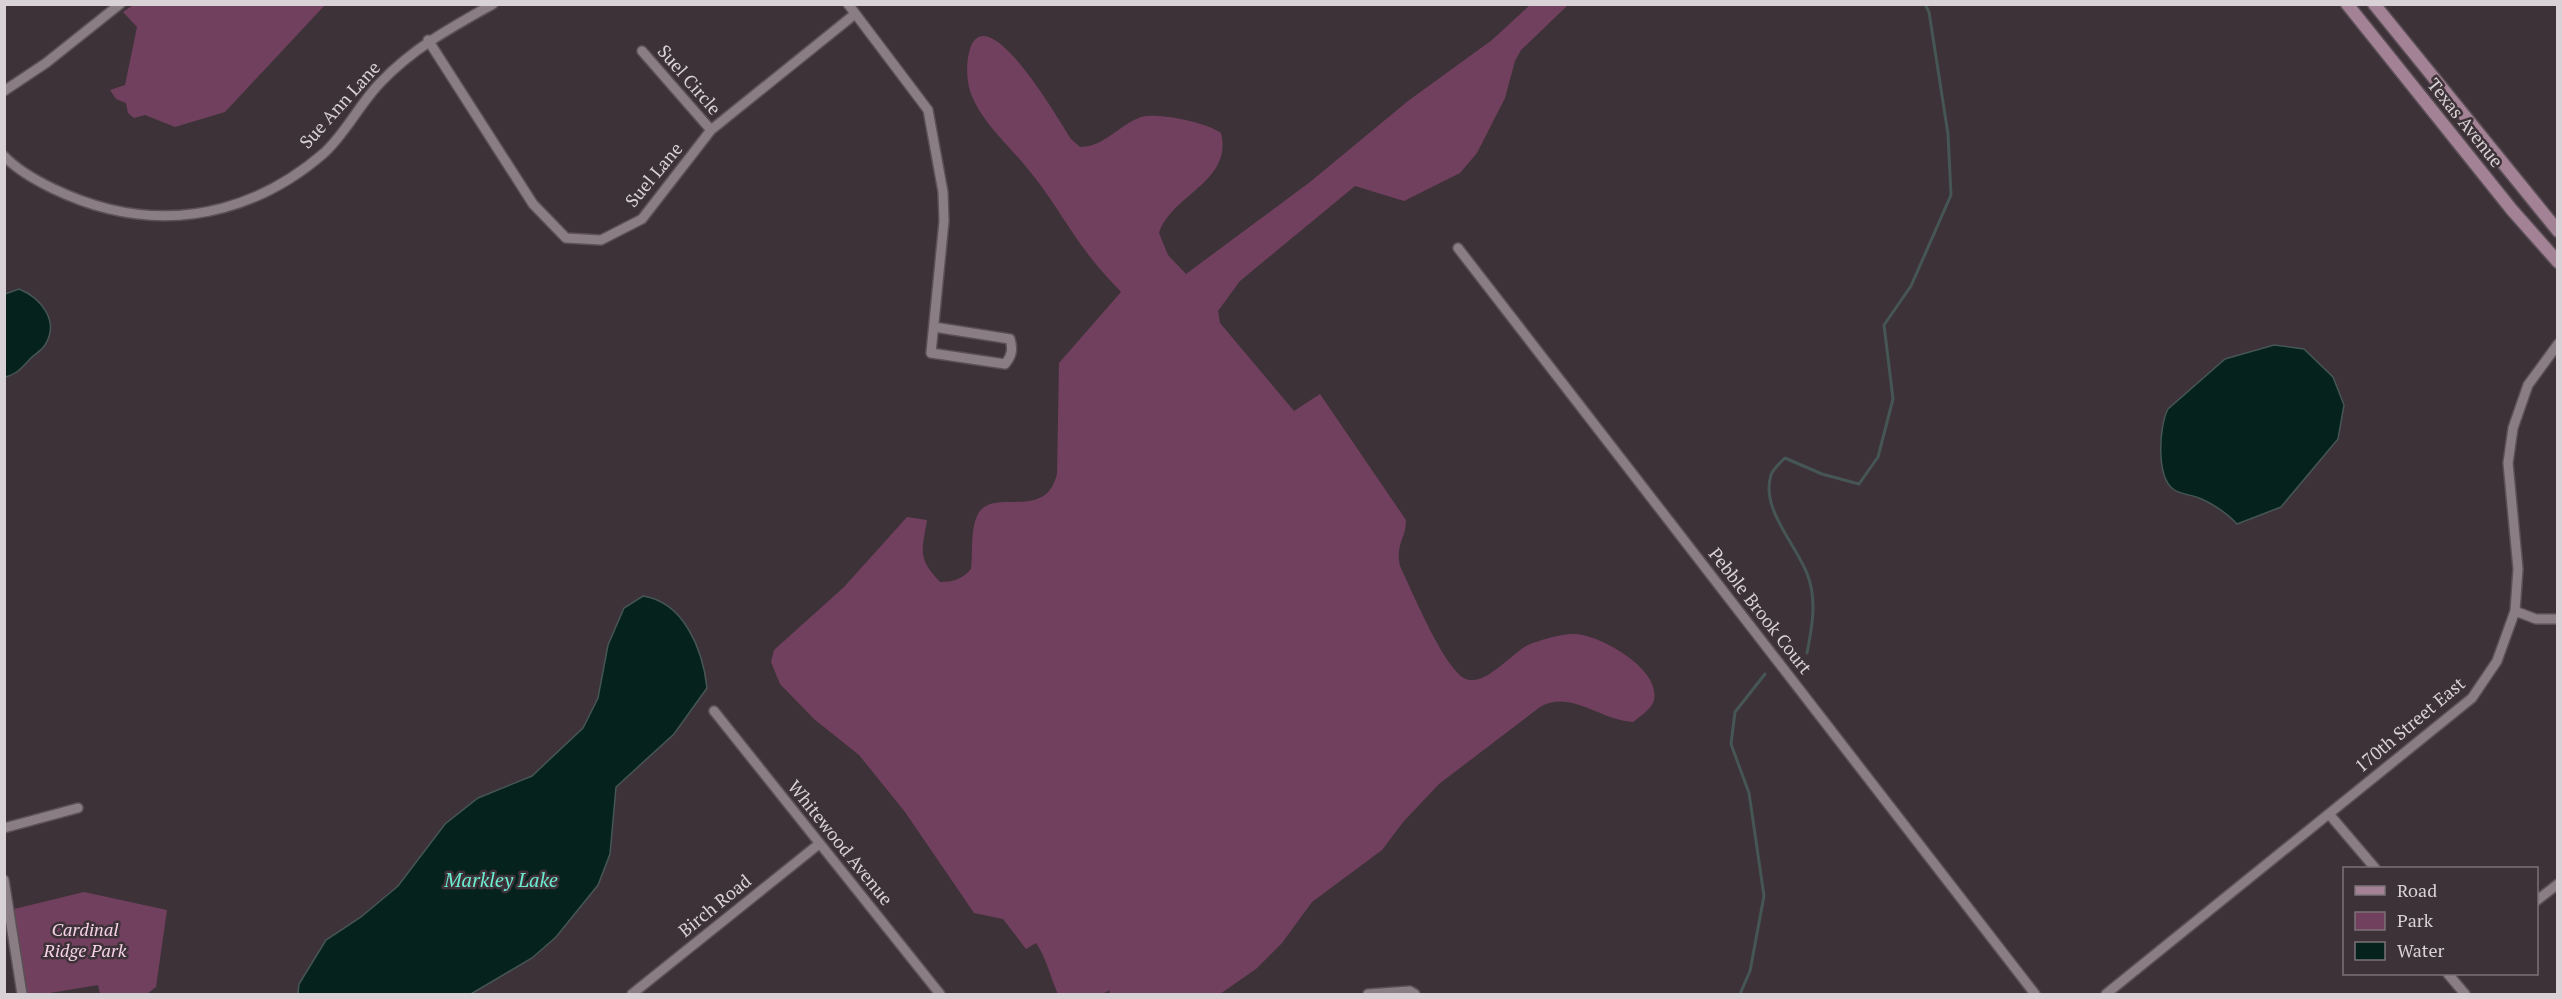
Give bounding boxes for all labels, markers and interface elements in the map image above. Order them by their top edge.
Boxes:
street label: Suel Circle [653,39,727,120]
street label: Sue Ann Lane [294,55,385,153]
street label: Texas Avenue [2422,73,2509,172]
street label: Suel Lane [619,137,687,212]
street label: Pebble Brook Court [1704,542,1818,679]
street label: 170th Street East [2349,671,2470,777]
street label: Whitewood Avenue [783,775,899,910]
water label: Markley Lake [443,866,558,893]
legend [2343,867,2538,975]
street label: Birch Road [673,869,756,942]
text: Road [2397,878,2437,902]
text: Park [2397,908,2434,932]
park label: Cardinal Ridge Park [43,917,127,962]
text: Water [2397,938,2444,962]

